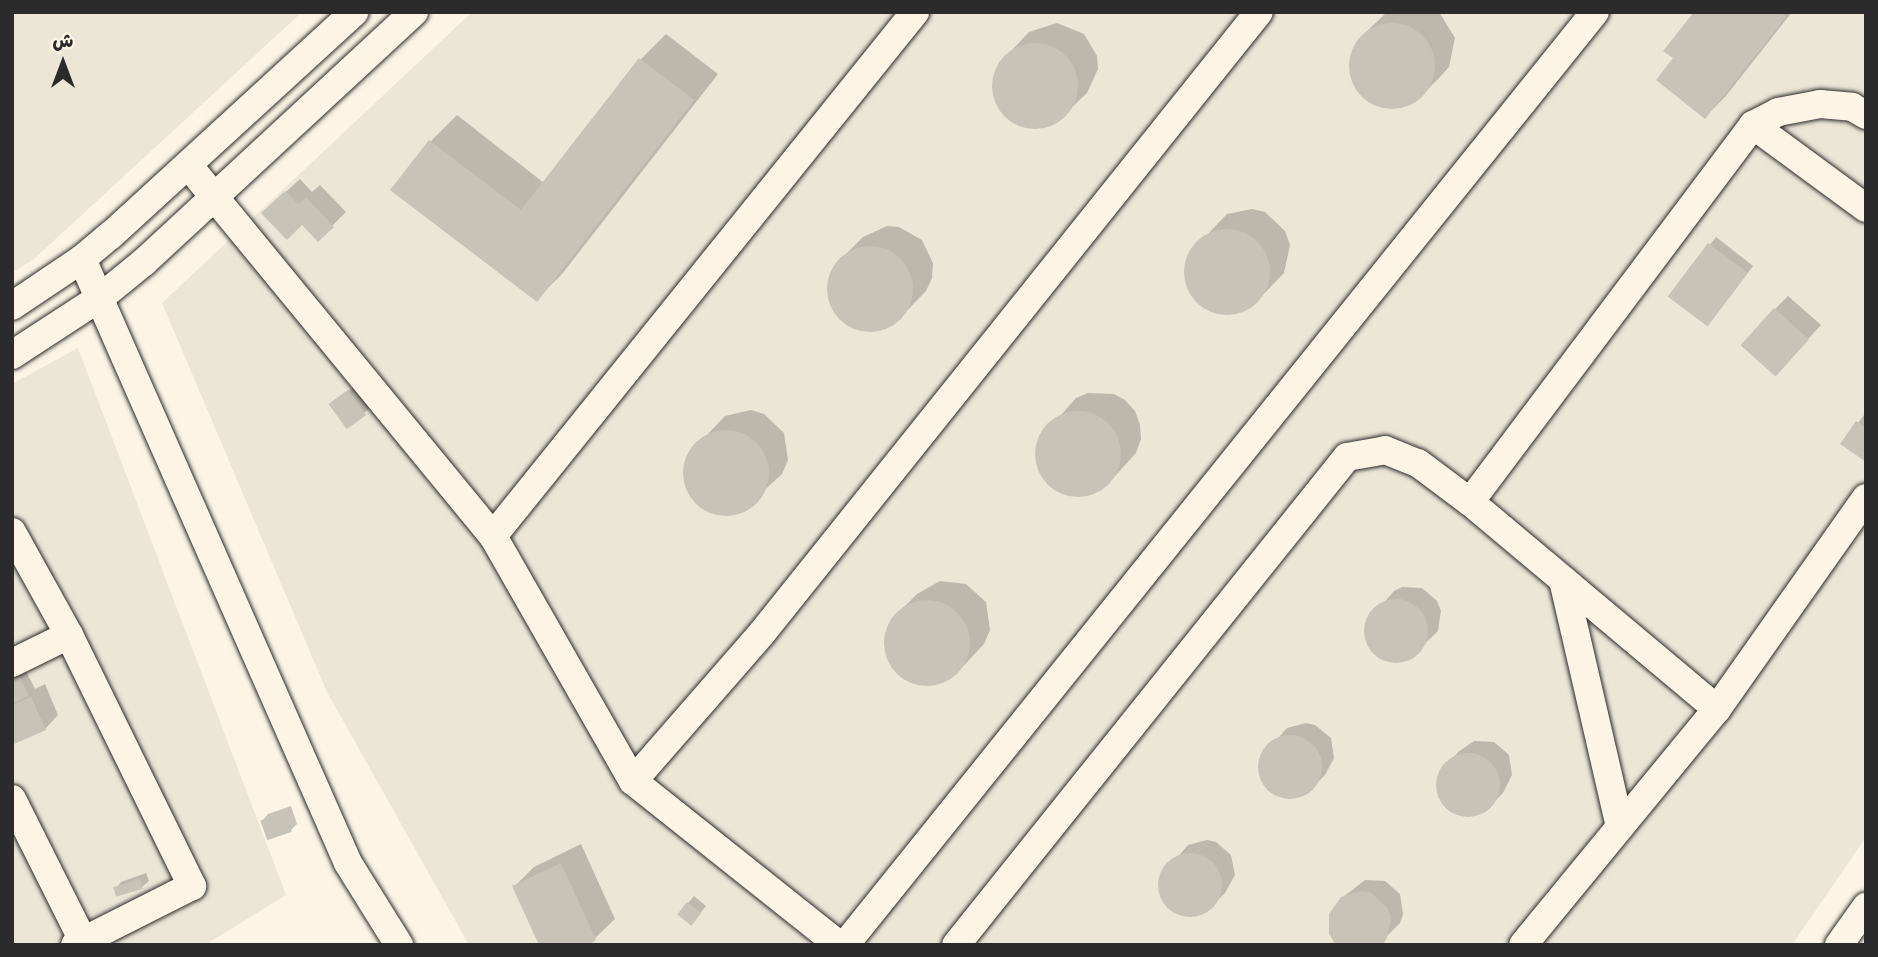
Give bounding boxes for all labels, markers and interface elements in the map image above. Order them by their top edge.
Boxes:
north arrow [28,28,98,98]
text: ش [53,30,73,53]

